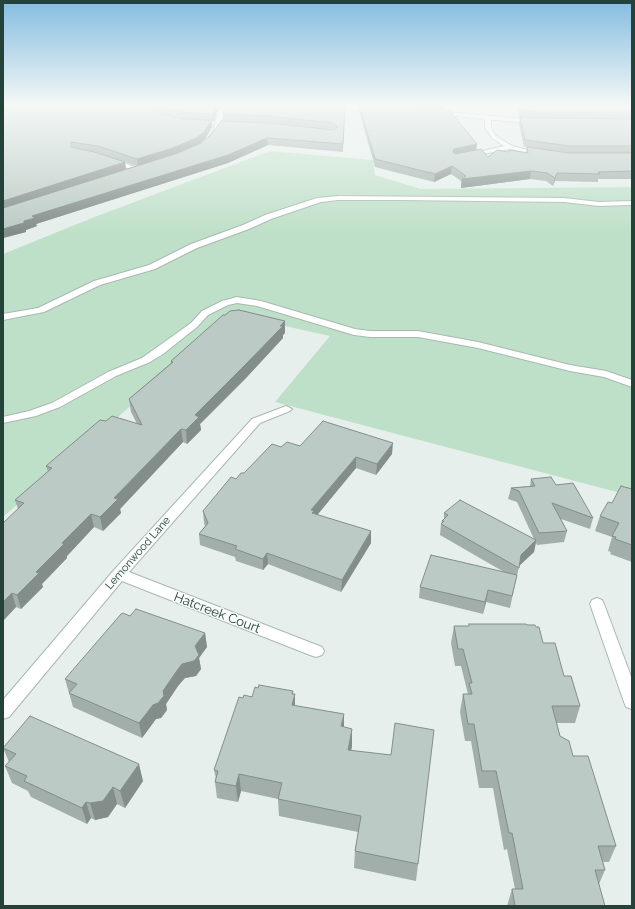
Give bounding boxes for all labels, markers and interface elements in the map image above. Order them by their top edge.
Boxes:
street label: Lemonwood Lane [103,514,173,592]
street label: Hatcreek Court [172,589,262,637]

